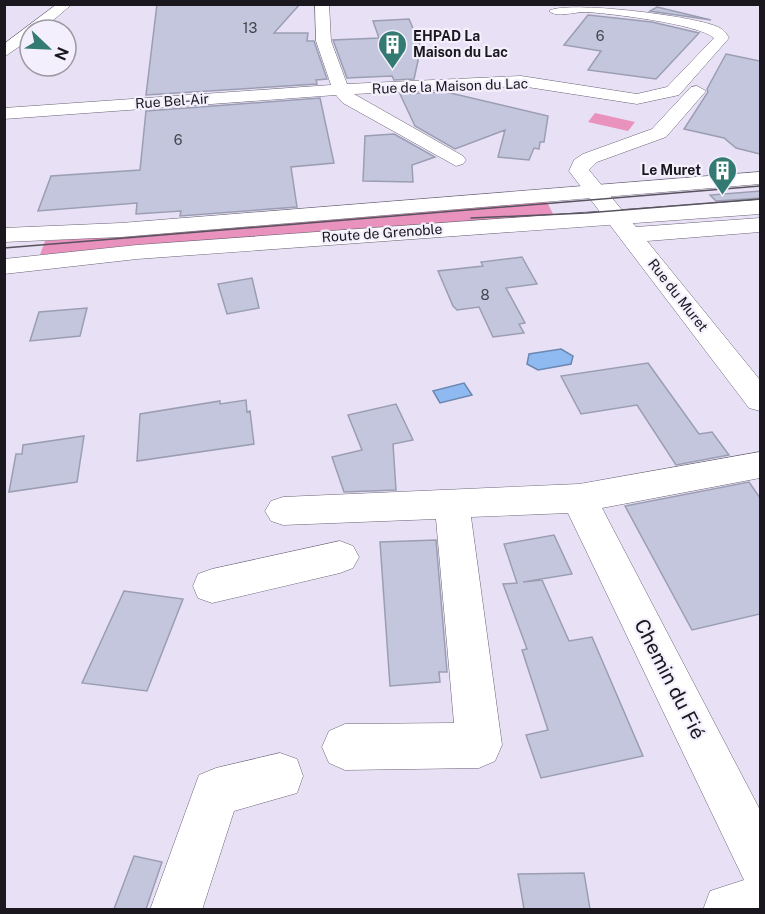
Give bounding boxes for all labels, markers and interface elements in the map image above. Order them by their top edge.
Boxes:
north arrow [18,18,78,78]
house number: 13 [243,20,257,36]
building icon: EHPAD La Maison du Lac [376,28,408,70]
place label: EHPAD La Maison du Lac [413,28,508,60]
house number: 6 [596,28,605,44]
text: N [50,44,73,63]
street label: Rue de la Maison du Lac [372,75,528,97]
street label: Rue Bel-Air [135,90,209,112]
house number: 6 [174,132,183,148]
building icon: Le Muret [706,154,738,196]
place label: Le Muret [641,162,701,178]
street label: Route de Grenoble [321,221,443,245]
street label: Rue du Muret [645,256,711,334]
house number: 8 [480,287,490,303]
street label: Chemin du Fié [629,615,711,743]

